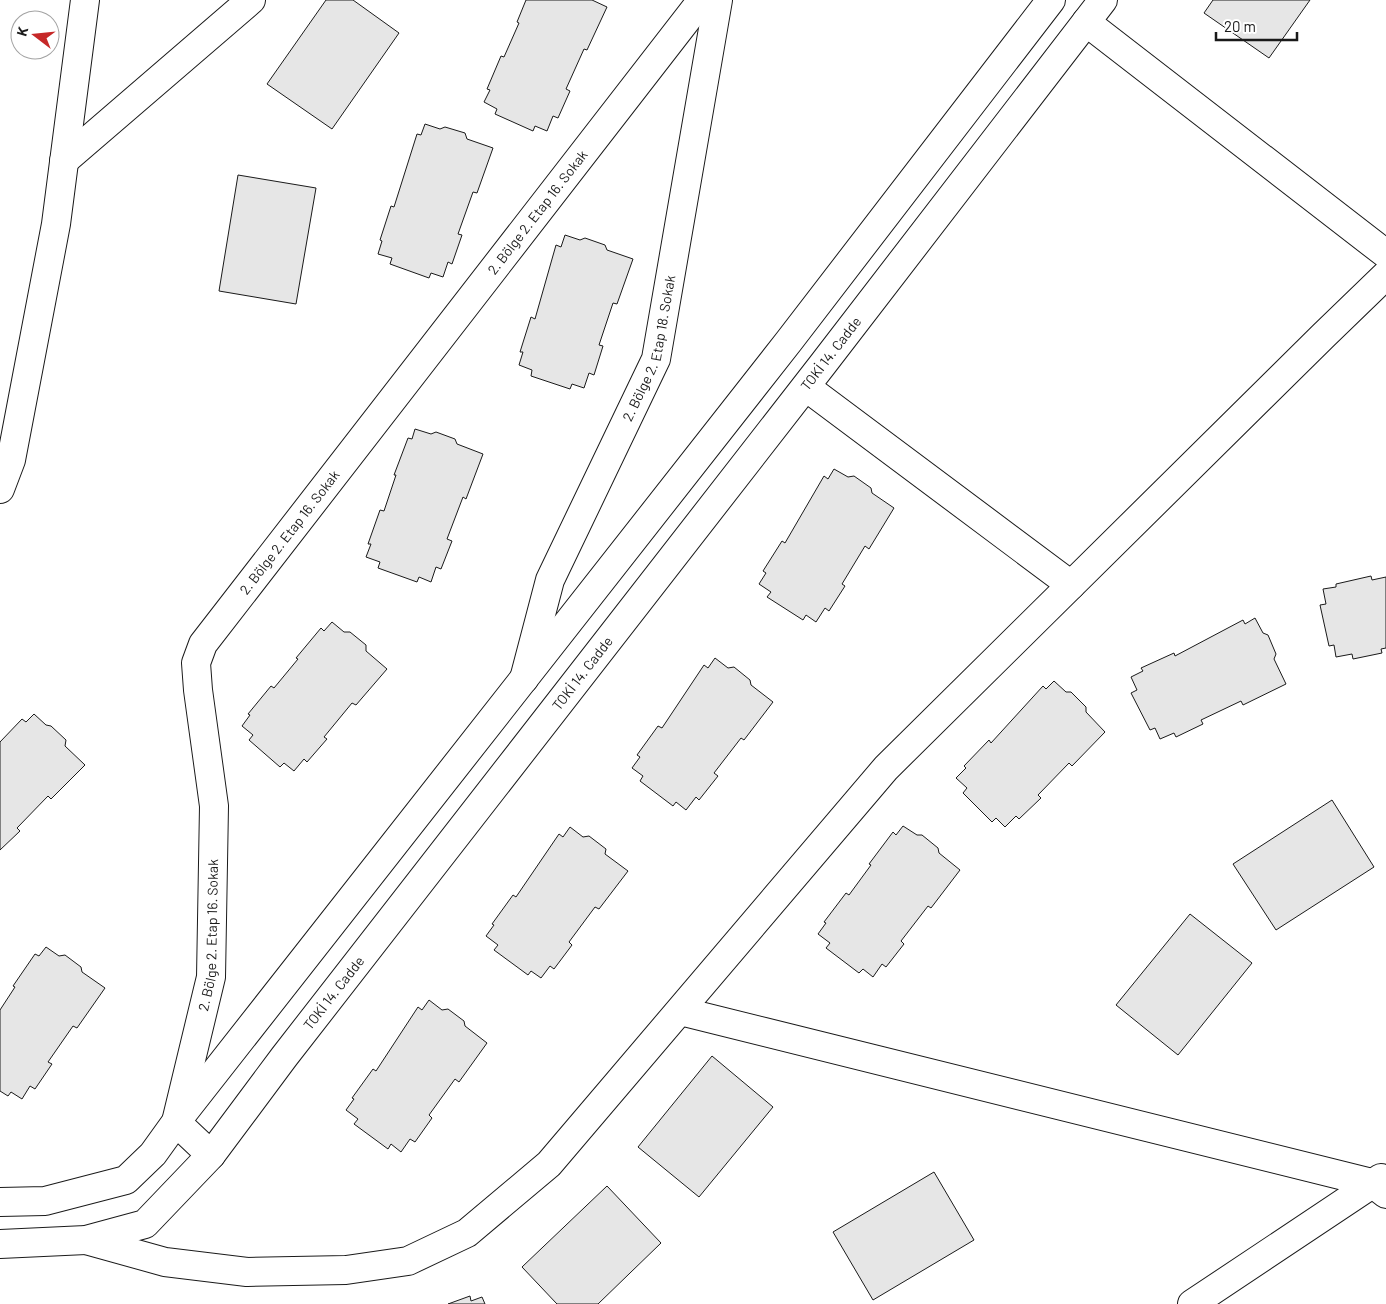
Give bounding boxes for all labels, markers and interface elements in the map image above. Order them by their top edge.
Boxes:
north arrow [10,10,60,60]
scale bar [1216,10,1297,42]
text: 20 m [1224,17,1256,35]
text: K [13,24,31,38]
street label: 2. Bölge 2. Etap 16. Sokak [484,146,591,277]
street label: 2. Bölge 2. Etap 18. Sokak [619,274,678,424]
street label: TOKİ 14. Cadde [797,313,864,394]
street label: 2. Bölge 2. Etap 16. Sokak [236,466,343,598]
street label: TOKİ 14. Cadde [548,633,616,713]
street label: 2. Bölge 2. Etap 16. Sokak [194,859,221,1013]
street label: TOKİ 14. Cadde [299,952,367,1033]

